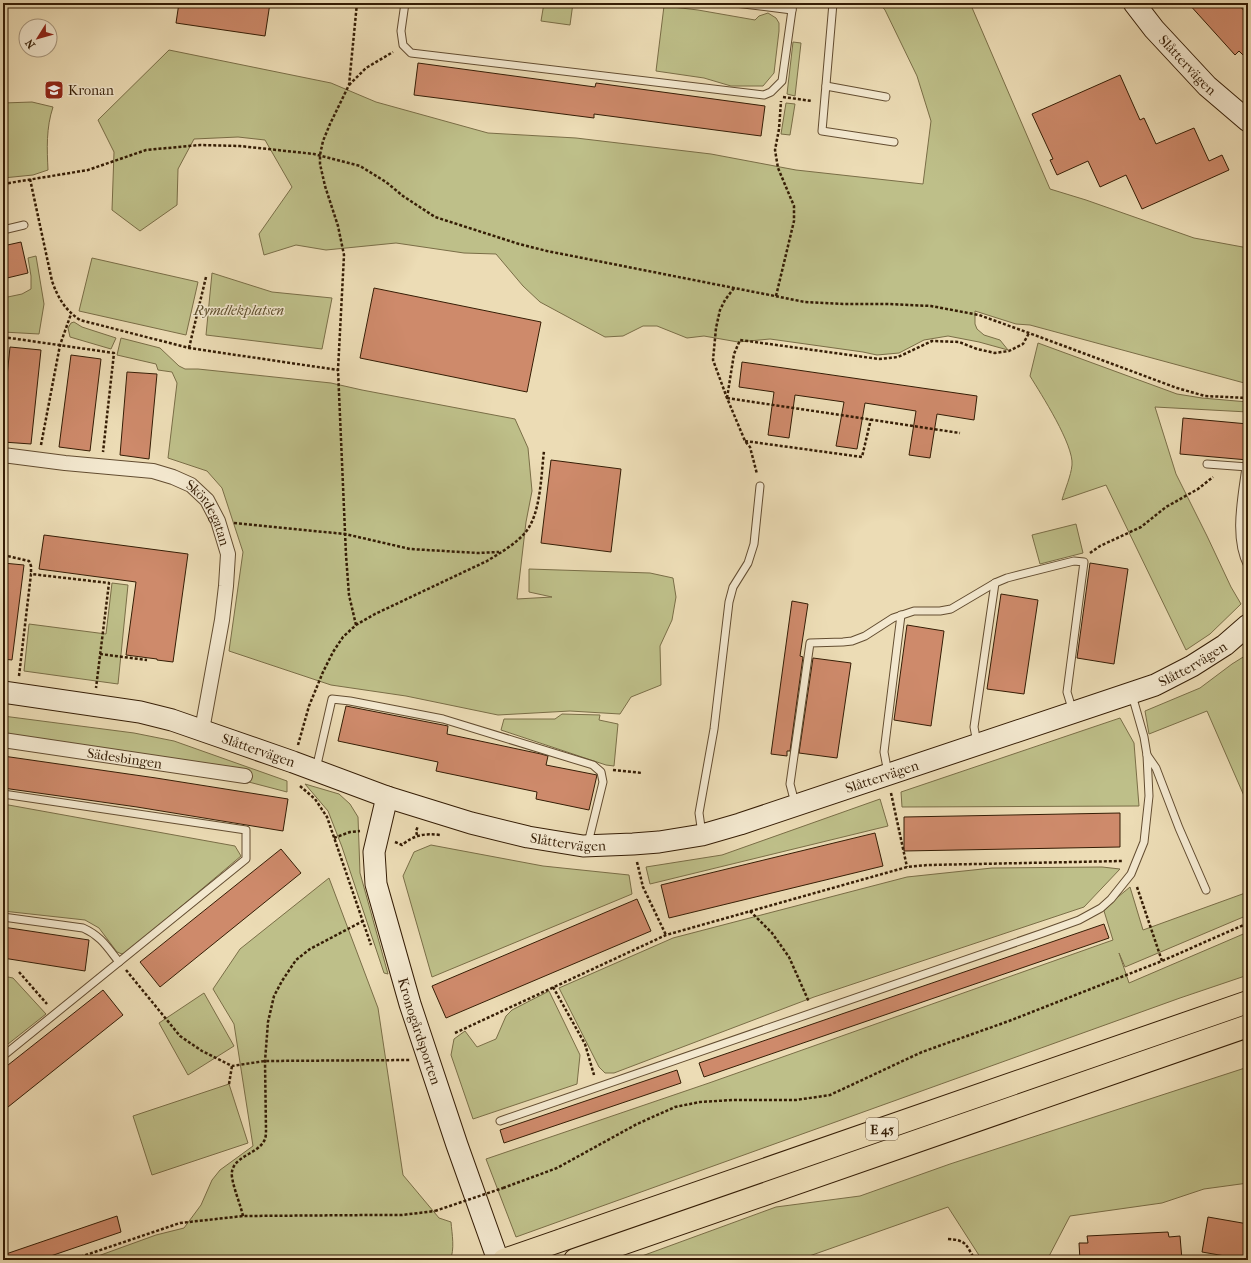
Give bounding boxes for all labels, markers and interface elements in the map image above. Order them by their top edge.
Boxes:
north arrow [18,18,58,58]
street label: Slåttervägen [1155,32,1219,99]
text: N [22,36,38,51]
school or university icon: Kronan [43,79,65,101]
place label: Kronan [68,82,114,99]
park label: Rymdlekplatsen [193,302,284,319]
street label: Skördegatan [184,476,233,548]
street label: Slåttervägen [1156,638,1230,691]
street label: Slåttervägen [219,730,297,771]
street label: Sädesbingen [86,745,163,773]
street label: Slåttervägen [843,757,921,797]
street label: Slåttervägen [529,829,606,855]
street label: Kronogårdsporten [394,976,444,1087]
road number: E 45 [866,1118,898,1140]

